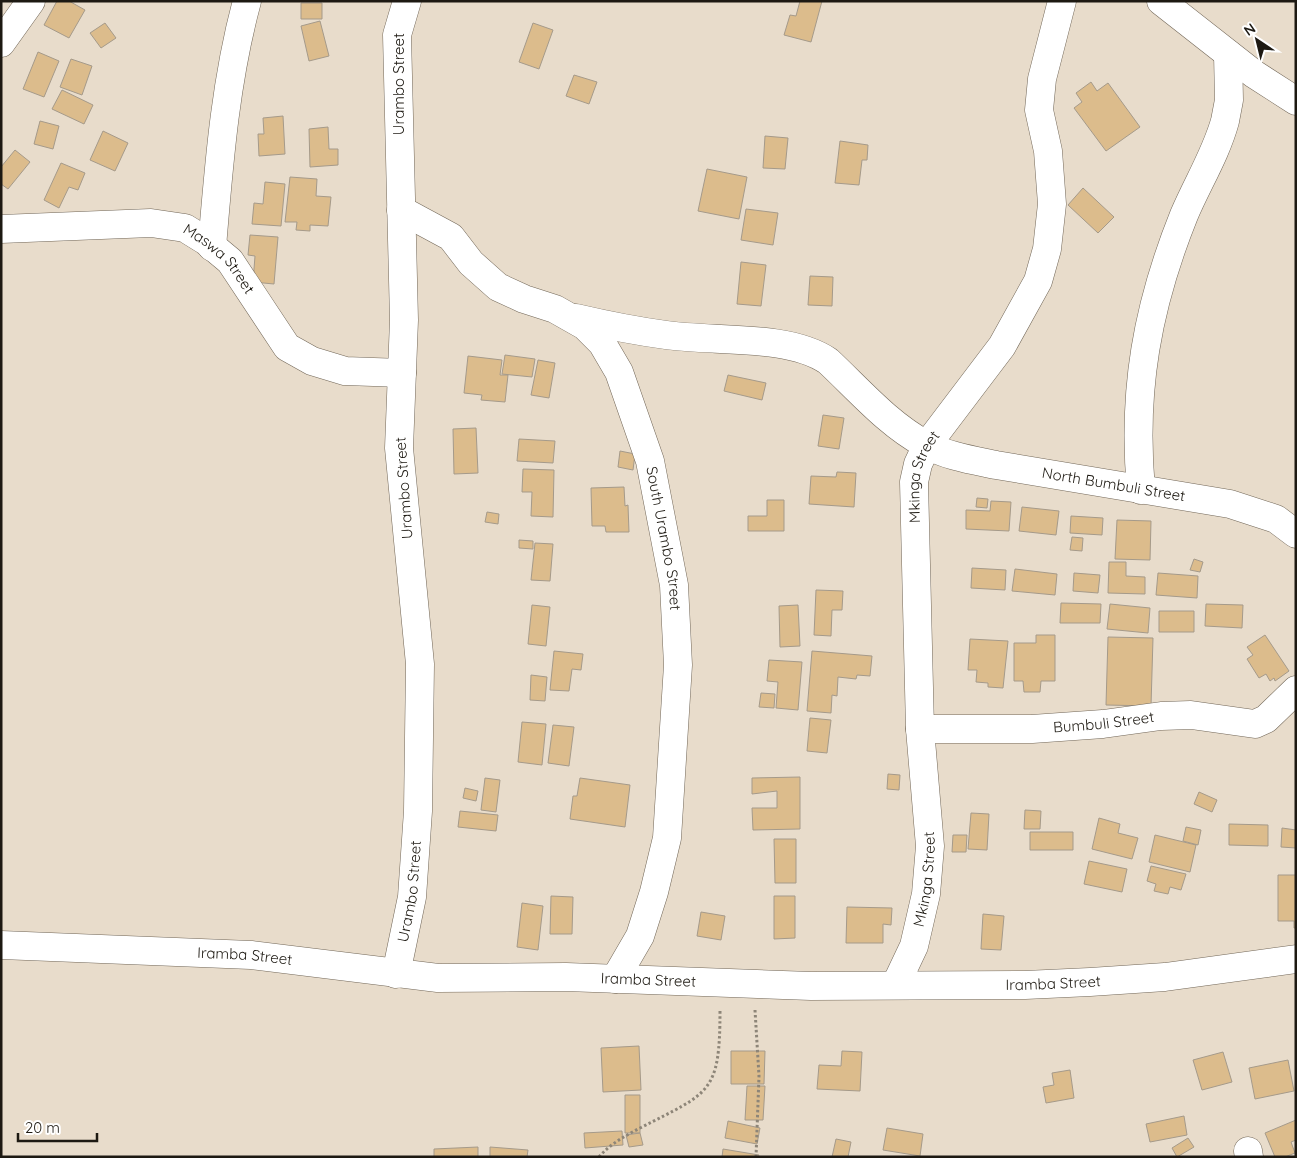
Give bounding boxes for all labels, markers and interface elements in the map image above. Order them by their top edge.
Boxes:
north arrow [1232,15,1282,65]
text: N [1240,19,1259,40]
street label: Urambo Street [389,33,408,135]
street label: Maswa Street [180,219,259,297]
street label: Mkinga Street [904,427,943,523]
street label: Urambo Street [390,436,417,540]
street label: North Bumbuli Street [1041,463,1187,505]
street label: South Urambo Street [642,465,685,611]
street label: Bumbuli Street [1053,707,1155,736]
street label: Mkinga Street [909,831,939,929]
street label: Urambo Street [393,840,425,944]
street label: Iramba Street [197,943,293,969]
street label: Iramba Street [600,968,696,991]
street label: Iramba Street [1005,971,1101,994]
scale bar [18,1110,96,1142]
text: 20 m [25,1118,60,1137]

